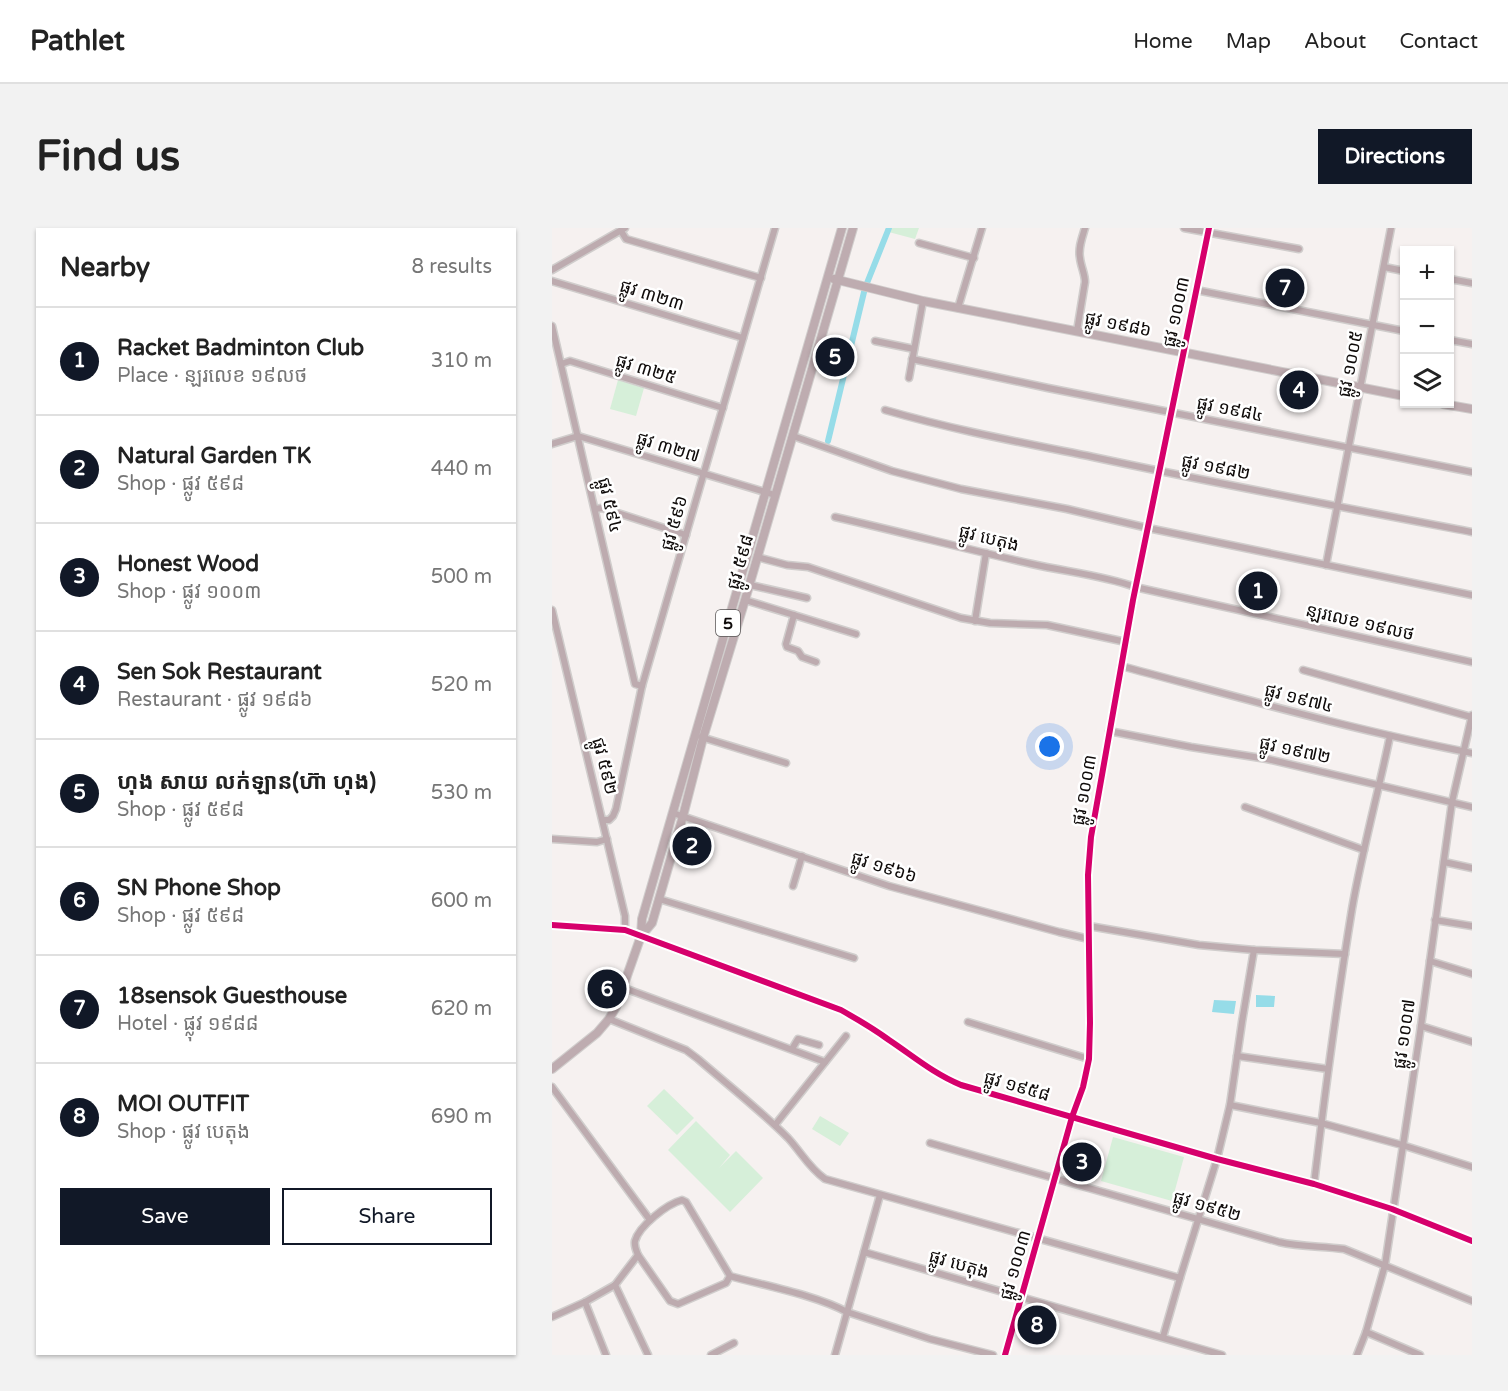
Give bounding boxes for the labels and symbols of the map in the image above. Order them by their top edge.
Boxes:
pin: 7 [1266,266,1304,310]
street label: ផ្លូវ ៣២៣ [615,275,687,320]
street label: ផ្លូវ ១០០៣ [1158,275,1199,350]
street label: ផ្លូវ ១៩៨៦ [1082,307,1153,346]
street label: ផ្លូវ ១០០៥ [1333,329,1372,400]
pin: 5 [816,334,854,380]
street label: ផ្លូវ ៣២៥ [611,349,679,394]
pin: 4 [1280,368,1318,412]
street label: ផ្លូវ ១៩៨៤ [1194,392,1265,431]
street label: ផ្លូវ ៣២៧ [632,427,702,472]
street label: ផ្លូវ ១៩៨២ [1179,450,1252,490]
street label: ផ្លូវ ៥៩៤ [588,475,627,536]
street label: ផ្លូវ ៥៩៦ [656,493,697,555]
street label: ផ្លូវ បេតុង [955,520,1021,561]
street label: ផ្លូវ ៥៩៨ [722,532,763,594]
pin: 1 [1238,568,1278,614]
street label: ន្ឡរលេខ ១៩លថ [1304,599,1416,645]
road number: 5 [716,610,740,636]
street label: ផ្លូវ ១៩៧៤ [1261,679,1336,722]
your location [1035,732,1064,761]
street label: ផ្លូវ ១៩៧២ [1256,732,1333,774]
street label: ផ្លូវ ៥៩២ [582,735,623,798]
street label: ផ្លូវ ១០០៣ [1067,753,1106,828]
pin: 2 [672,824,712,868]
street label: ផ្លូវ ១៩៦៦ [847,847,920,893]
pin: 6 [588,966,626,1011]
street label: ផ្លូវ ១០០៧ [1388,998,1425,1071]
street label: ផ្លូវ ១៩៥៨ [980,1066,1053,1111]
pin: 3 [1062,1140,1102,1184]
street label: ផ្លូវ ១៩៥២ [1169,1186,1244,1231]
street label: ផ្លូវ ១០០៣ [995,1227,1041,1304]
street label: ផ្លូវ បេតុង [925,1245,992,1288]
pin: 8 [1018,1302,1056,1348]

